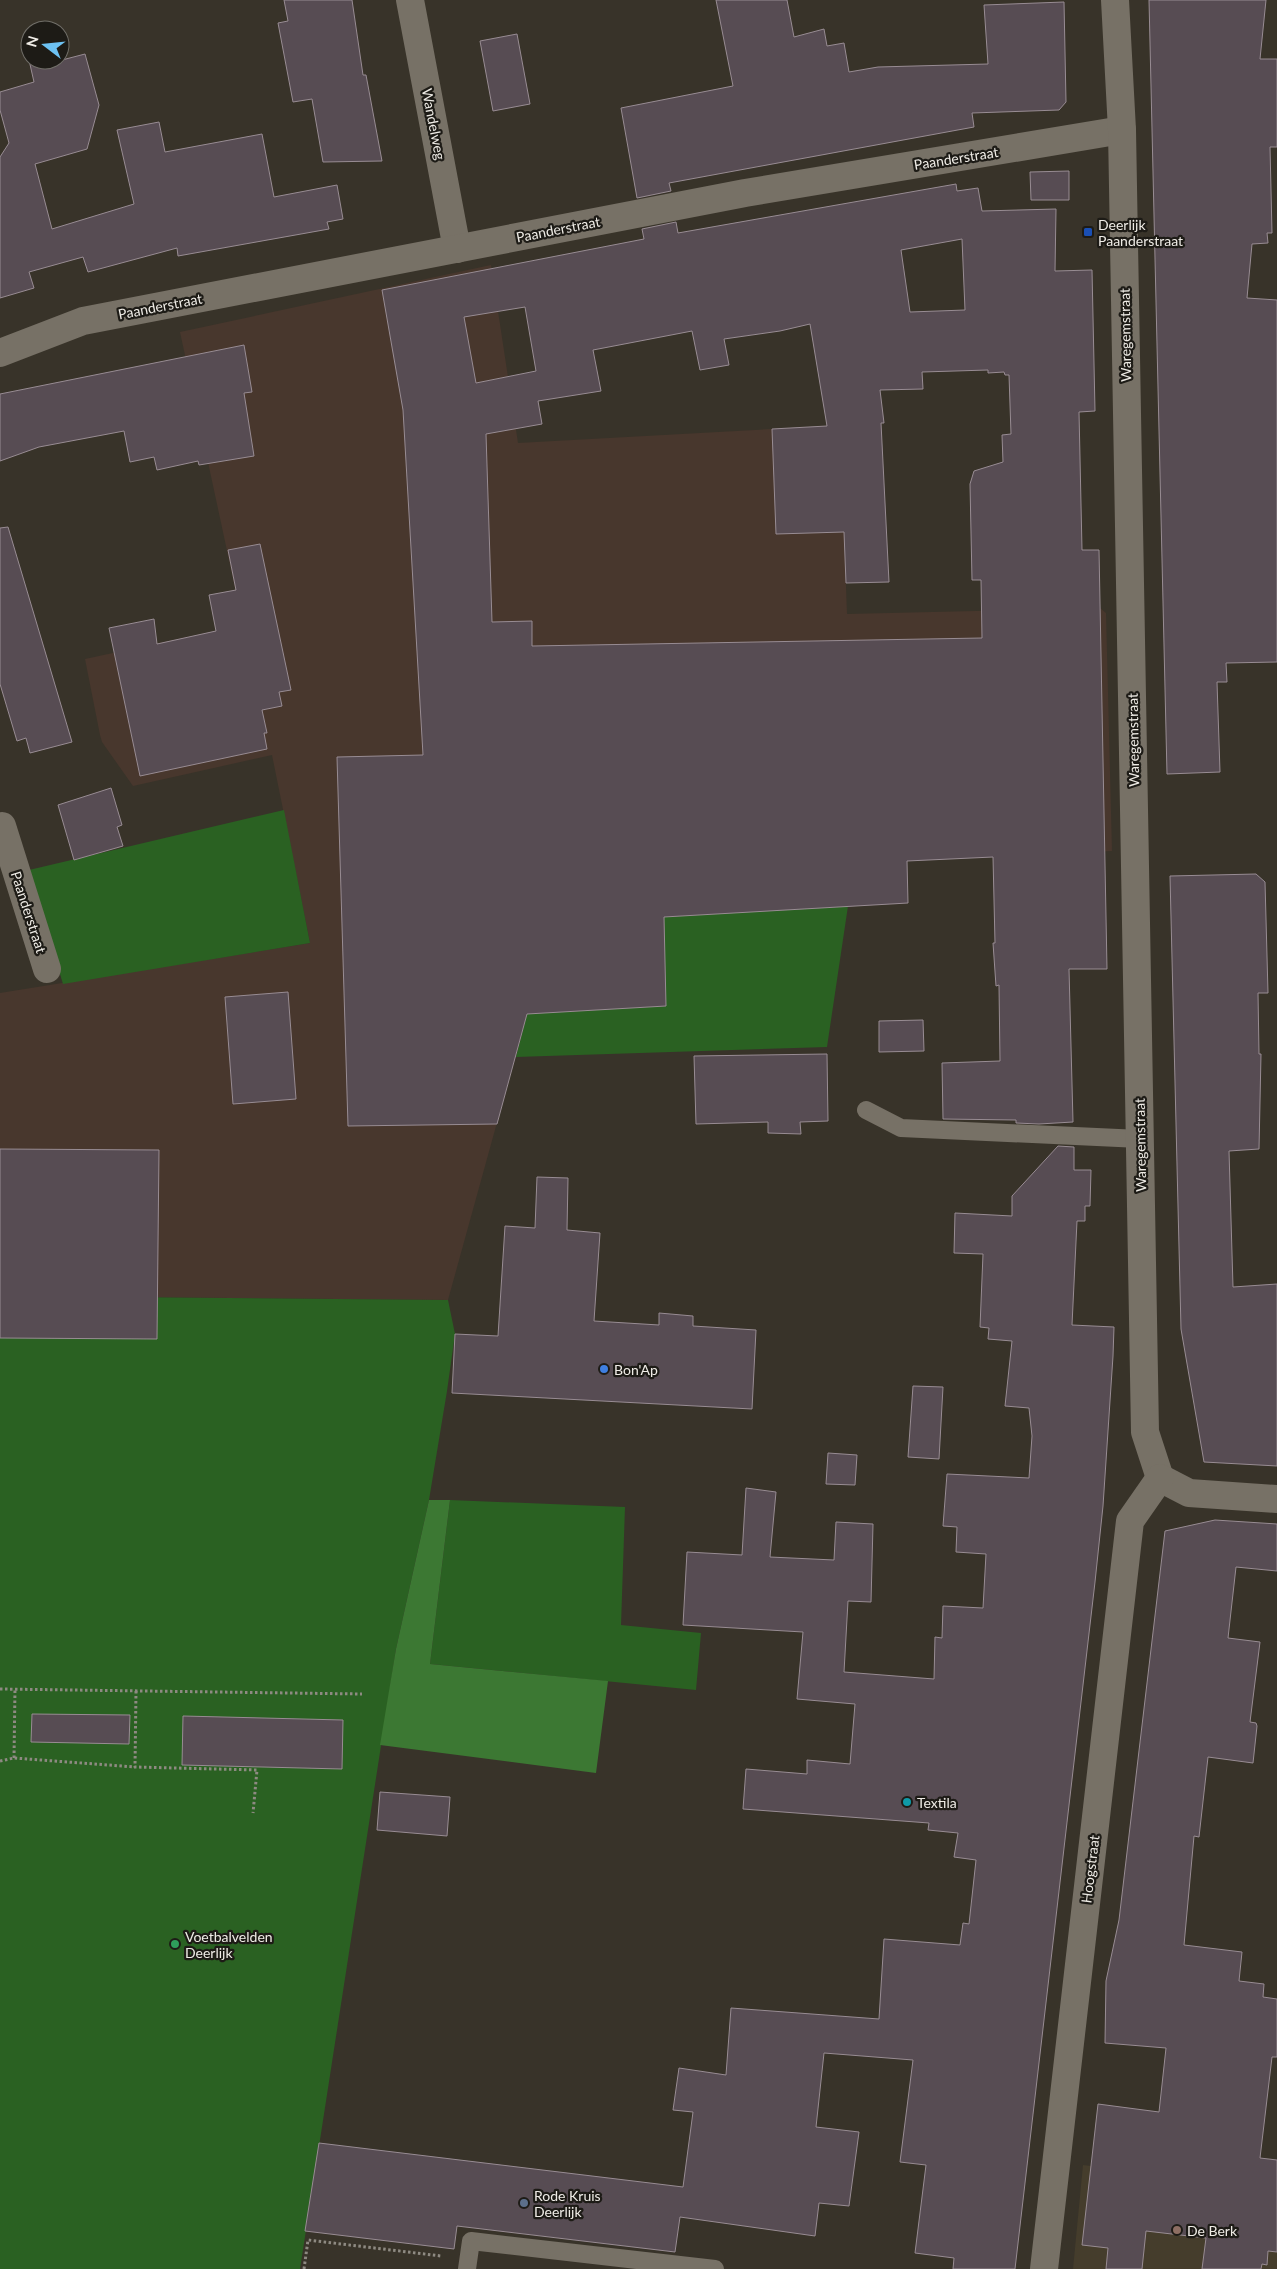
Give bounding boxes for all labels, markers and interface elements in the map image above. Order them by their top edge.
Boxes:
north arrow [20,20,70,70]
text: N [22,34,42,49]
street label: Wandelweg [419,87,449,161]
street label: Paanderstraat [913,143,999,173]
street label: Paanderstraat [515,213,601,245]
place label: Deerlijk Paanderstraat [1098,216,1183,249]
marker: Deerlijk Paanderstraat [1082,226,1094,238]
street label: Waregemstraat [1116,288,1134,382]
street label: Paanderstraat [117,290,203,322]
street label: Waregemstraat [1124,693,1142,787]
street label: Paanderstraat [8,869,50,955]
street label: Waregemstraat [1131,1098,1149,1192]
place label: Bon'Ap [614,1361,658,1378]
marker: Bon'Ap [598,1363,610,1375]
place label: Textila [917,1794,957,1811]
marker: Textila [901,1796,913,1808]
street label: Hoogstraat [1077,1834,1103,1904]
place label: Voetbalvelden Deerlijk [185,1928,273,1961]
marker: Voetbalvelden Deerlijk [169,1938,181,1950]
place label: Rode Kruis Deerlijk [534,2187,601,2220]
marker: Rode Kruis Deerlijk [518,2197,530,2209]
place label: De Berk [1187,2222,1238,2239]
marker: De Berk [1171,2224,1183,2236]

